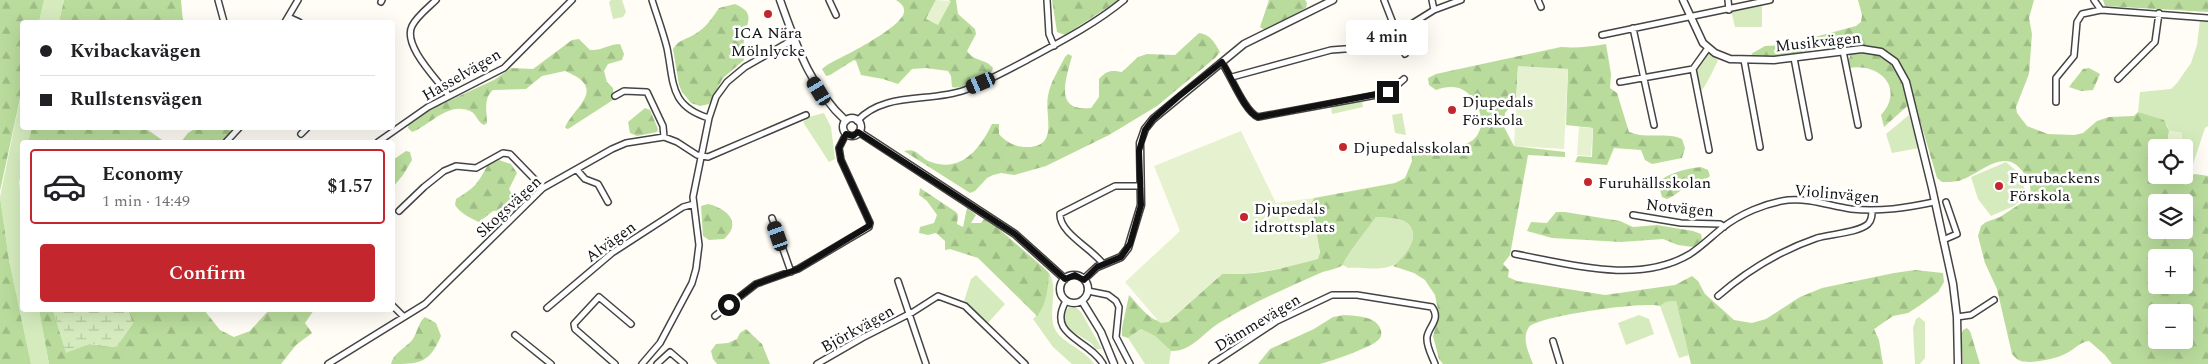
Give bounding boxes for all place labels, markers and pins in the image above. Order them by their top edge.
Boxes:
marker: ICA Nära Mölnlycke [762,8,774,20]
place label: ICA Nära Mölnlycke [731,21,805,63]
place label: Djupedals Förskola [1462,90,1534,132]
marker: Djupedals Förskola [1446,104,1458,116]
place label: Djupedalsskolan [1353,136,1470,160]
marker: Djupedalsskolan [1337,141,1349,153]
place label: Furubackens Förskola [2009,166,2100,208]
place label: Furuhällsskolan [1598,171,1711,195]
marker: Furuhällsskolan [1582,176,1594,188]
marker: Furubackens Förskola [1993,180,2005,192]
place label: Djupedals idrottsplats [1254,197,1335,239]
marker: Djupedals idrottsplats [1238,211,1250,223]

